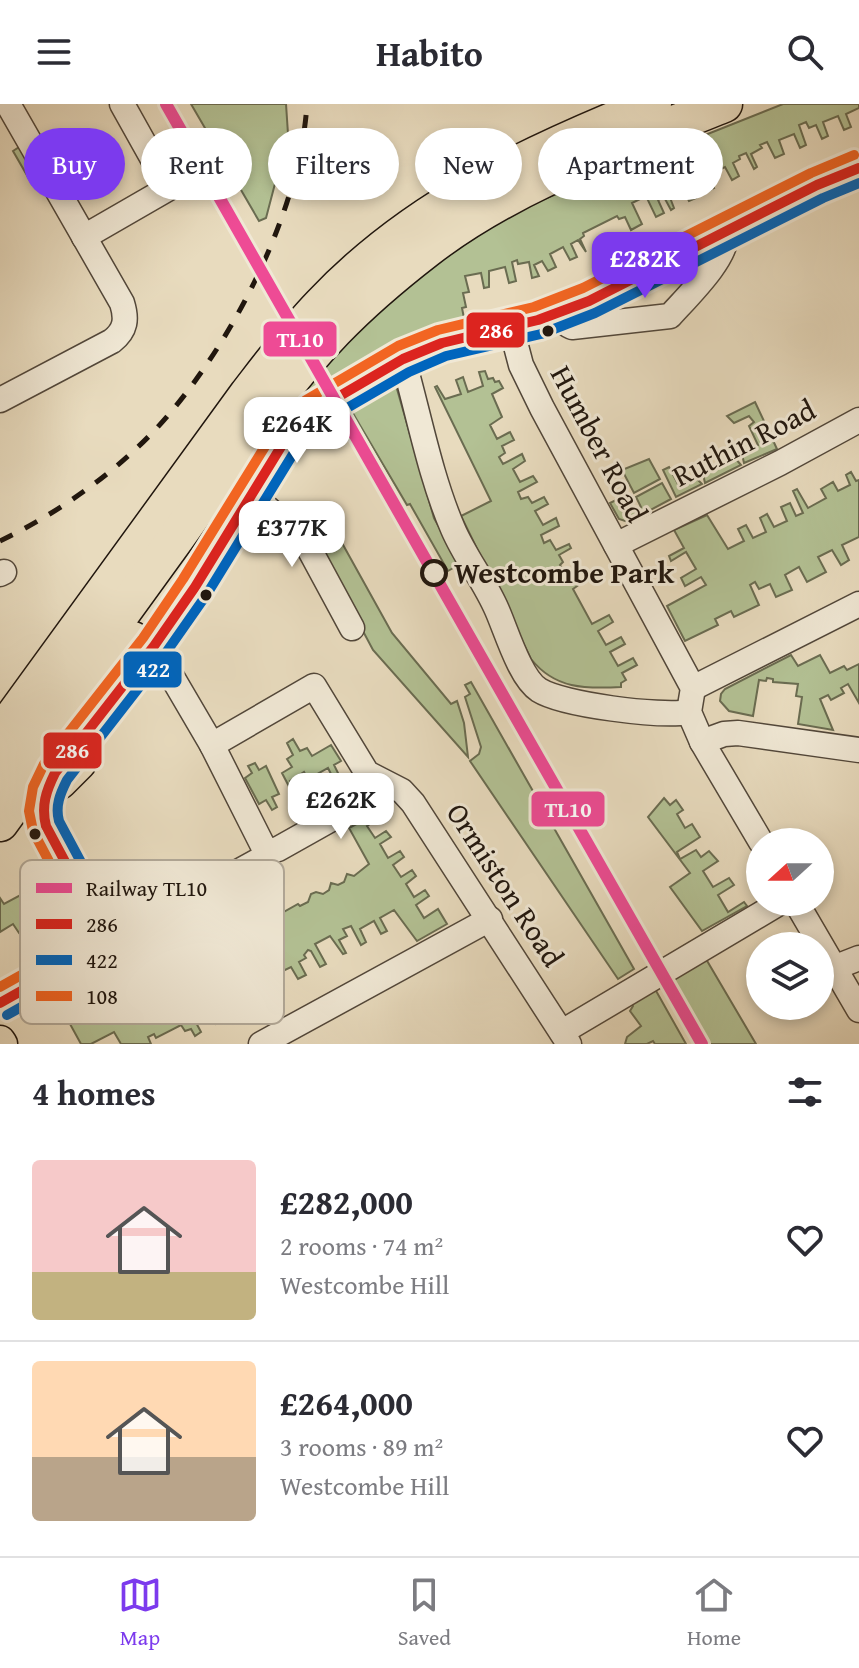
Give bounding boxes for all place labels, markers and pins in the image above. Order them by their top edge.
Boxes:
pin: £282K [589,232,701,300]
unlabelled marker [540,323,556,339]
pin: £264K [241,397,353,465]
pin: £377K [236,501,348,569]
place label: Westcombe Park [454,550,675,594]
marker: Westcombe Park [421,560,447,586]
unlabelled marker [198,587,214,603]
pin: £262K [285,773,397,841]
unlabelled marker [27,826,43,842]

